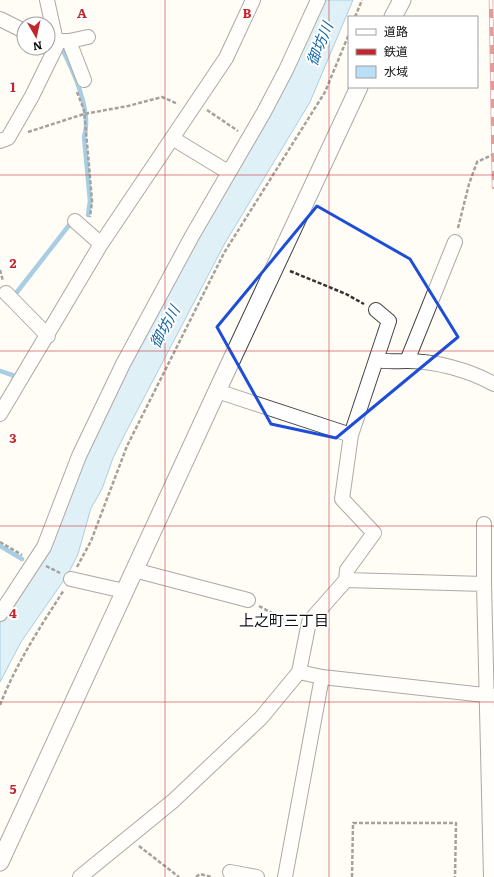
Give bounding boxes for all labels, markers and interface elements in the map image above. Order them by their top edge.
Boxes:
text: A [77,3,87,22]
text: B [243,3,252,22]
north arrow [16,16,56,56]
water label: 御坊川 [300,16,338,69]
legend [348,16,478,88]
text: 道路 [384,22,408,40]
text: N [32,38,44,55]
text: 鉄道 [384,42,408,60]
text: 水域 [384,62,408,80]
text: 1 [10,77,16,96]
text: 2 [10,253,17,272]
water label: 御坊川 [143,299,186,352]
text: 3 [9,428,17,447]
text: 4 [9,603,17,622]
district label: 上之町三丁目 [239,608,329,631]
text: 5 [9,779,17,798]

